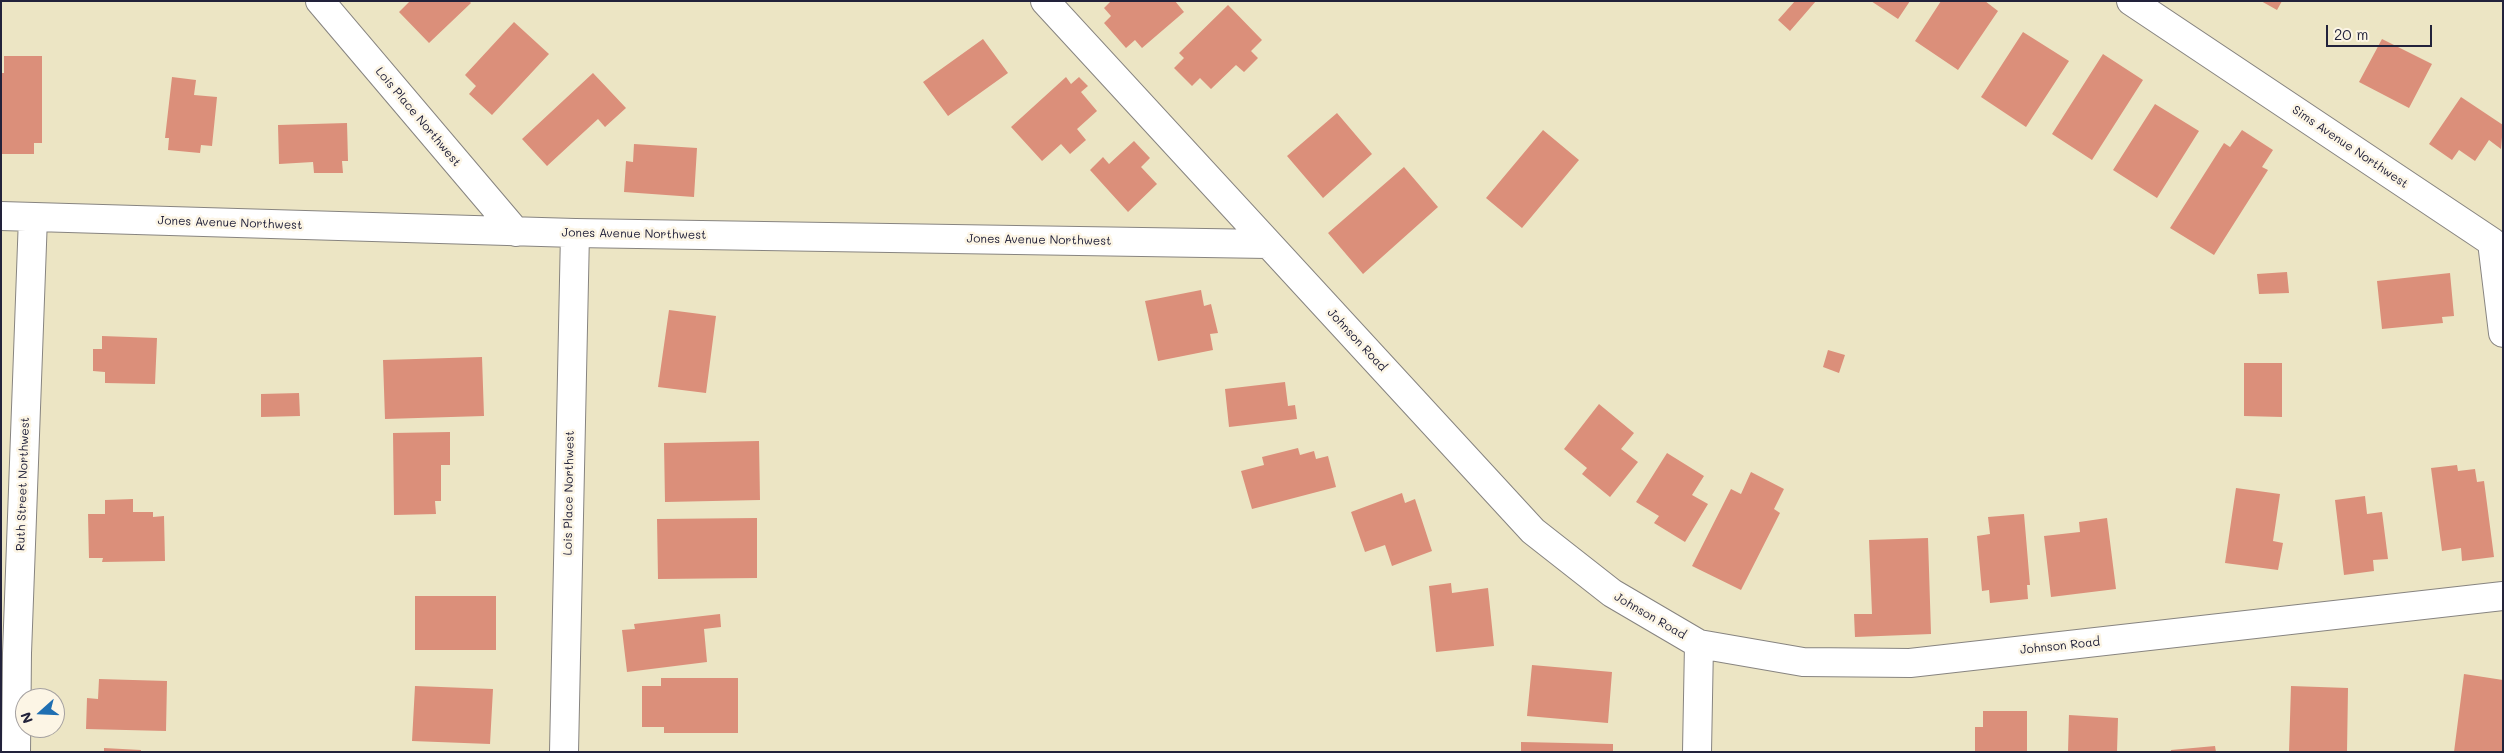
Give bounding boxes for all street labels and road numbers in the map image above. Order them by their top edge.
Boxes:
street label: Lois Place Northwest [372,65,464,169]
street label: Sims Avenue Northwest [2289,103,2411,191]
street label: Jones Avenue Northwest [157,213,303,233]
street label: Jones Avenue Northwest [562,226,706,242]
street label: Jones Avenue Northwest [967,232,1111,248]
street label: Johnson Road [1324,306,1390,374]
street label: Ruth Street Northwest [13,417,33,551]
street label: Lois Place Northwest [561,430,577,556]
street label: Johnson Road [1612,590,1688,642]
street label: Johnson Road [2019,635,2101,657]

